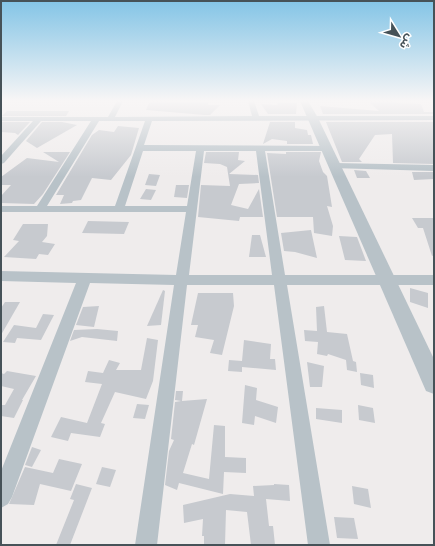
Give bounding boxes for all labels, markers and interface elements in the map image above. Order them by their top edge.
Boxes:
north arrow [379,16,419,56]
text: ش [397,32,416,52]

